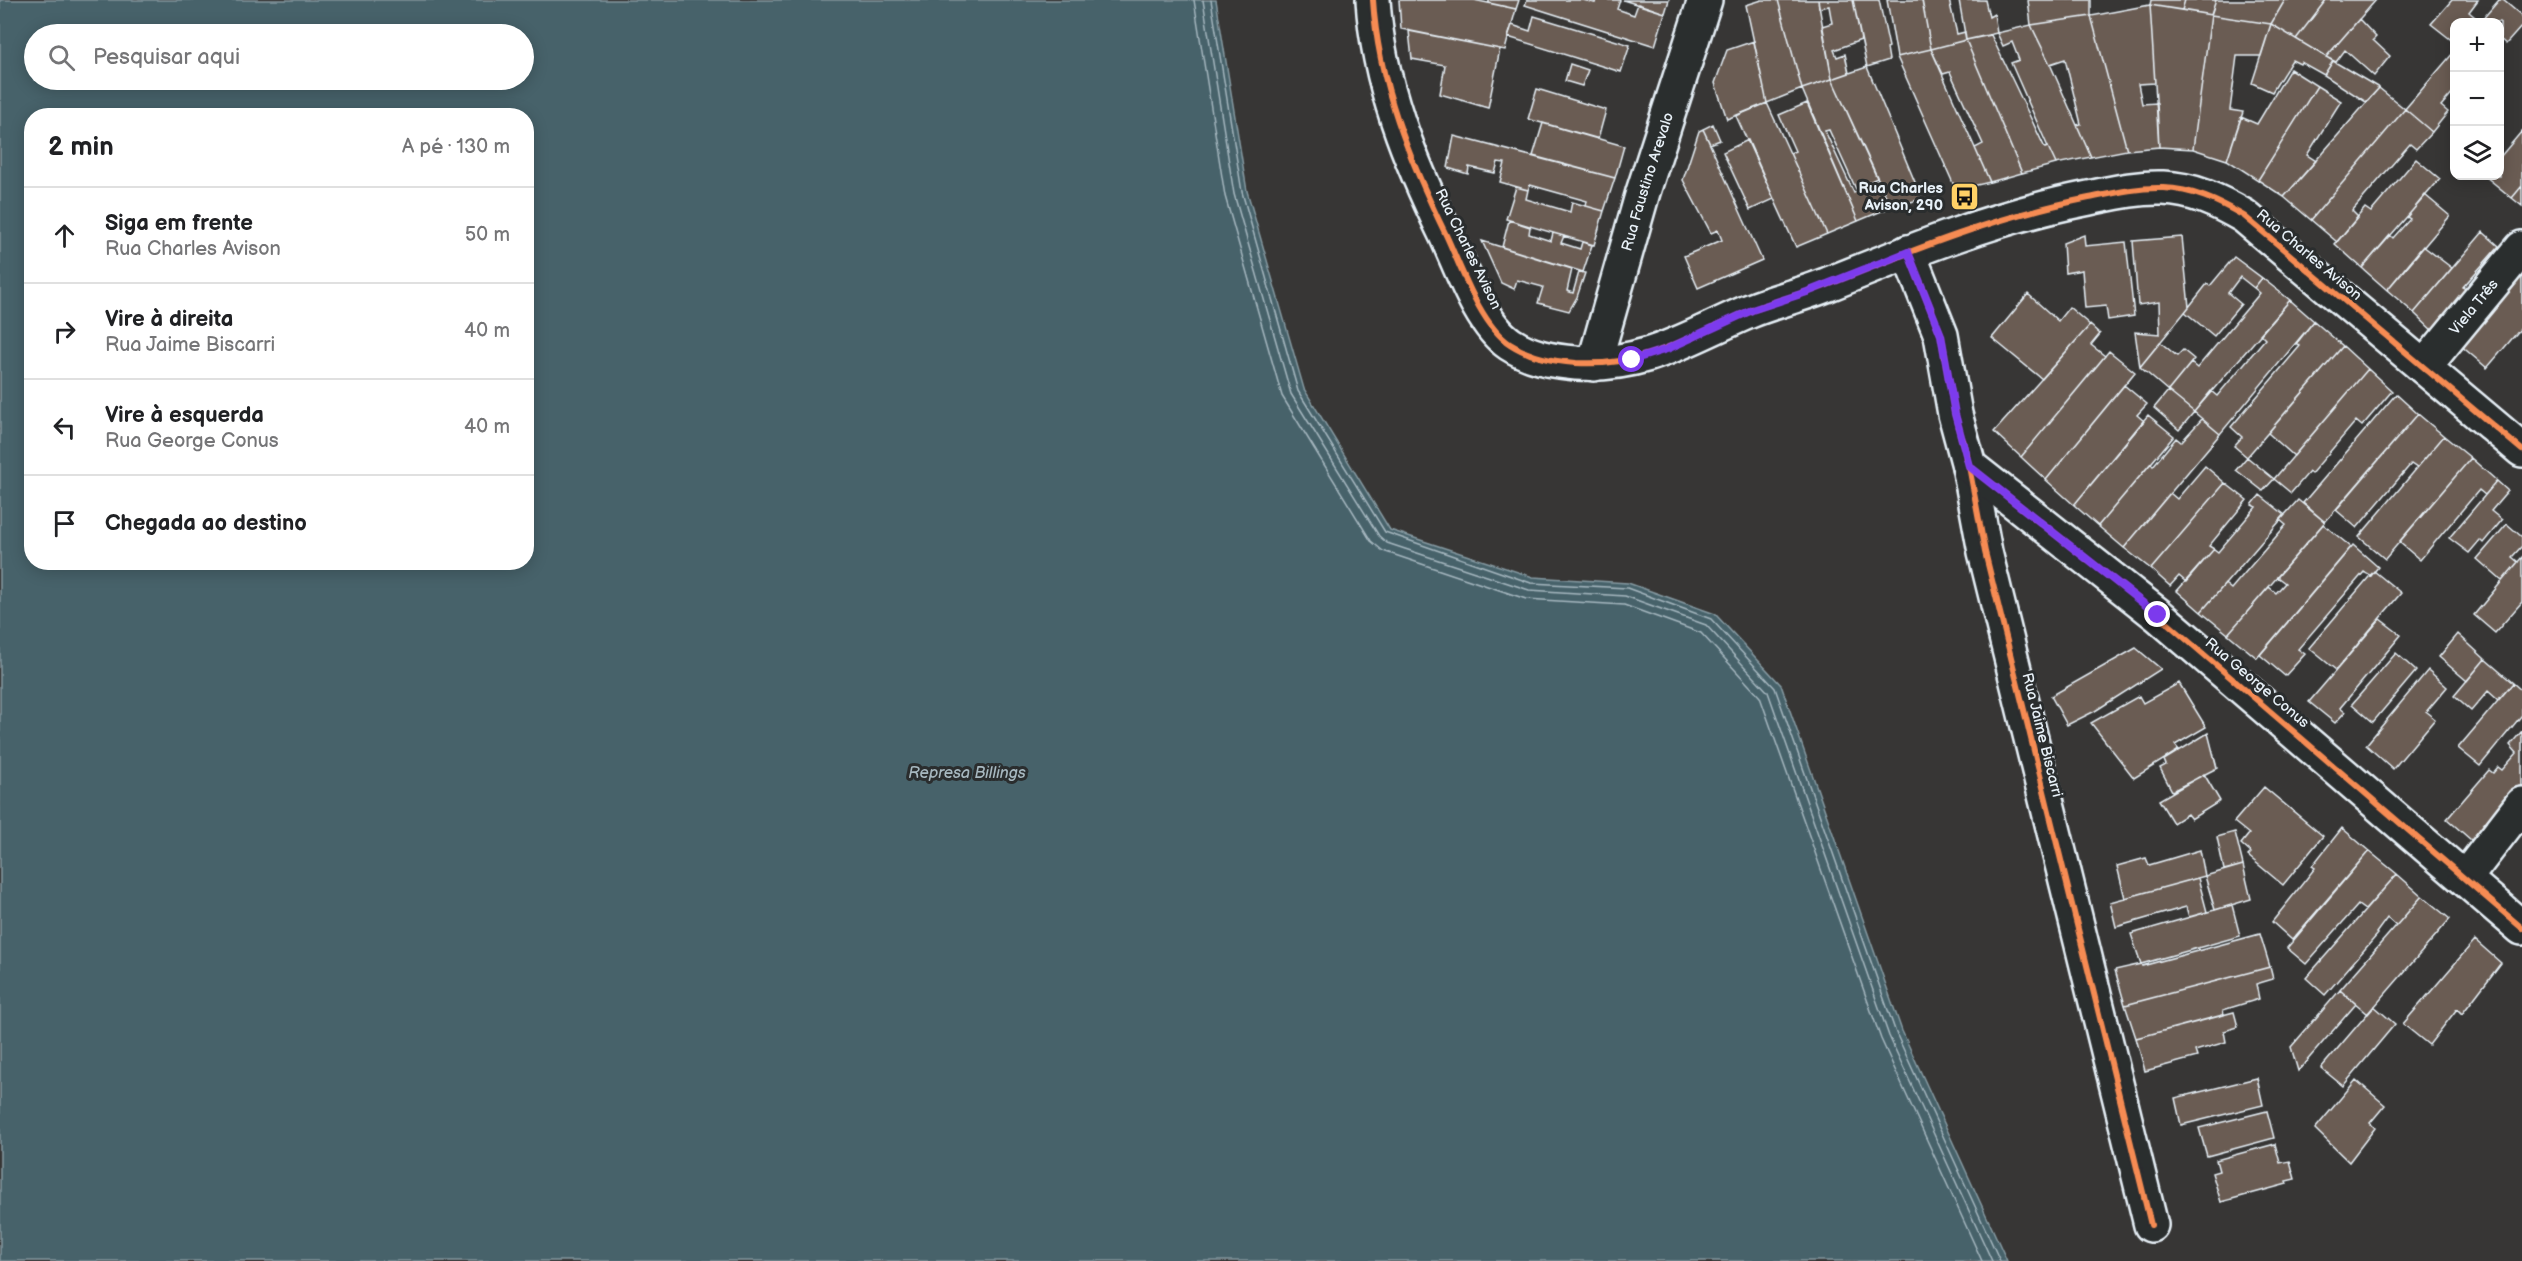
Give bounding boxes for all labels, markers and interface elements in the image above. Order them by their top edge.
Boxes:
map controls [2450,18,2504,180]
button: + [2450,18,2504,72]
search box [24,24,534,90]
icon: search [45,41,78,74]
text: Pesquisar aqui [93,44,240,71]
button: − [2450,72,2504,126]
street label: Rua Faustino Arevalo [1617,110,1678,253]
button: layers [2450,126,2504,180]
text: 2 min [48,132,114,163]
text: A pé · 130 m [402,135,510,159]
place label: Rua Charles Avison, 290 [1858,179,1943,215]
bus stop icon: Rua Charles Avison, 290 [1948,181,1980,213]
street label: Rua Charles Avison [1431,186,1505,312]
street label: Rua Charles Avison [2252,205,2366,305]
text: Siga em frente [105,210,253,237]
icon: ahead [48,219,81,252]
text: 50 m [465,223,510,247]
text: Rua Charles Avison [105,237,281,261]
street label: Viela Três [2445,274,2503,339]
text: Vire à direita [105,306,233,333]
icon: right [48,315,81,348]
text: 40 m [464,319,510,343]
text: Rua Jaime Biscarri [105,333,275,357]
route start [1618,346,1644,372]
text: Vire à esquerda [105,402,264,429]
icon: left [48,411,81,444]
text: 40 m [464,415,510,439]
text: Rua George Conus [105,429,279,453]
icon: arrive [48,507,81,540]
text: Chegada ao destino [105,510,307,537]
route end [2144,601,2170,627]
street label: Rua George Conus [2201,634,2313,733]
street label: Rua Jaime Biscarri [2017,671,2067,799]
water label: Represa Billings [908,764,1026,783]

